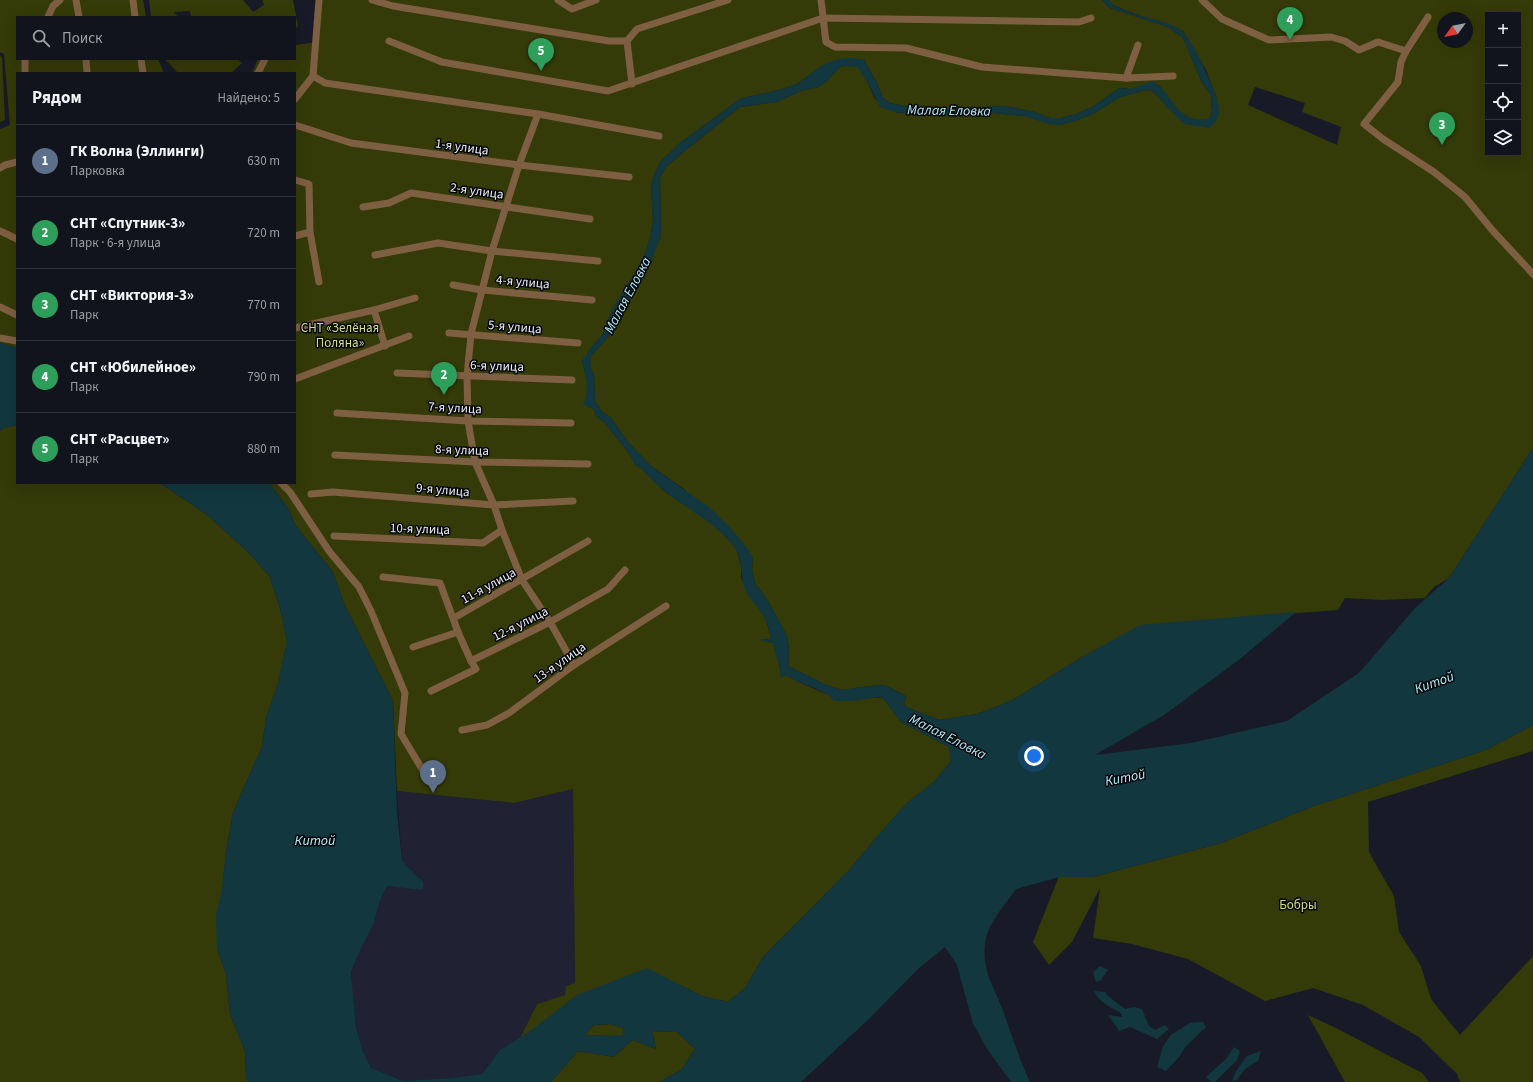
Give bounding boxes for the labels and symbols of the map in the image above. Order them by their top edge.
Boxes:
pin: 4 [1277,7,1303,40]
north arrow [1437,12,1473,48]
pin: 5 [528,38,554,71]
water label: Малая Еловка [907,100,992,122]
pin: 3 [1429,112,1455,145]
street label: 1-я улица [434,134,490,160]
street label: 2-я улица [449,178,505,204]
water label: Малая Еловка [599,253,657,337]
street label: 4-я улица [495,271,550,293]
street label: 5-я улица [487,316,542,338]
park label: СНТ «Зелёная Поляна» [301,319,379,352]
street label: 6-я улица [470,356,524,376]
pin: 2 [431,362,457,395]
street label: 7-я улица [428,398,482,418]
street label: 8-я улица [435,440,489,460]
street label: 9-я улица [415,479,470,501]
street label: 10-я улица [390,519,450,539]
street label: 11-я улица [458,563,519,608]
street label: 12-я улица [490,602,551,646]
street label: 13-я улица [530,638,589,687]
water label: Китой [1412,667,1457,699]
water label: Малая Еловка [906,709,990,765]
your location [1024,746,1044,766]
pin: 1 [420,760,446,793]
water label: Китой [1103,764,1147,792]
water label: Китой [295,831,335,851]
park label: Бобры [1279,896,1317,914]

